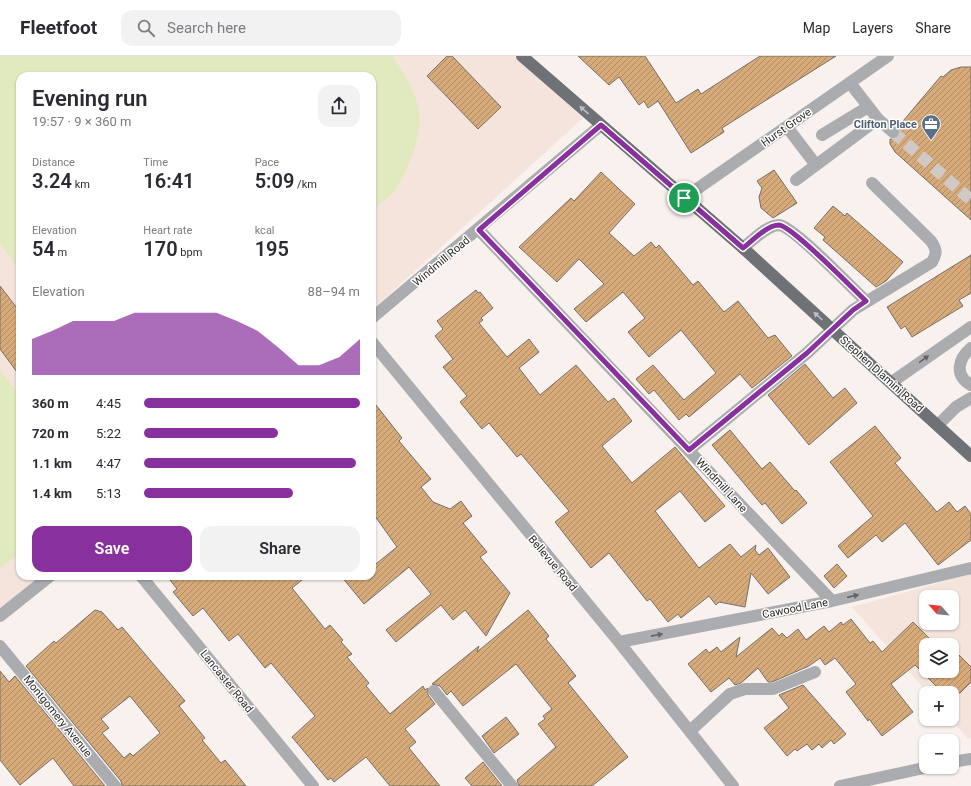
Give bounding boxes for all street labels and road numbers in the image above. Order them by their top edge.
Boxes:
street label: Hurst Grove [759,105,814,149]
street label: Windmill Road [410,234,472,289]
street label: Stephen Dlamini Road [837,333,926,415]
street label: Windmill Lane [693,456,750,515]
street label: Bellevue Road [525,533,580,594]
street label: Cawood Lane [761,596,829,621]
street label: Lancaster Road [197,647,256,715]
street label: Montgomery Avenue [21,673,95,760]

